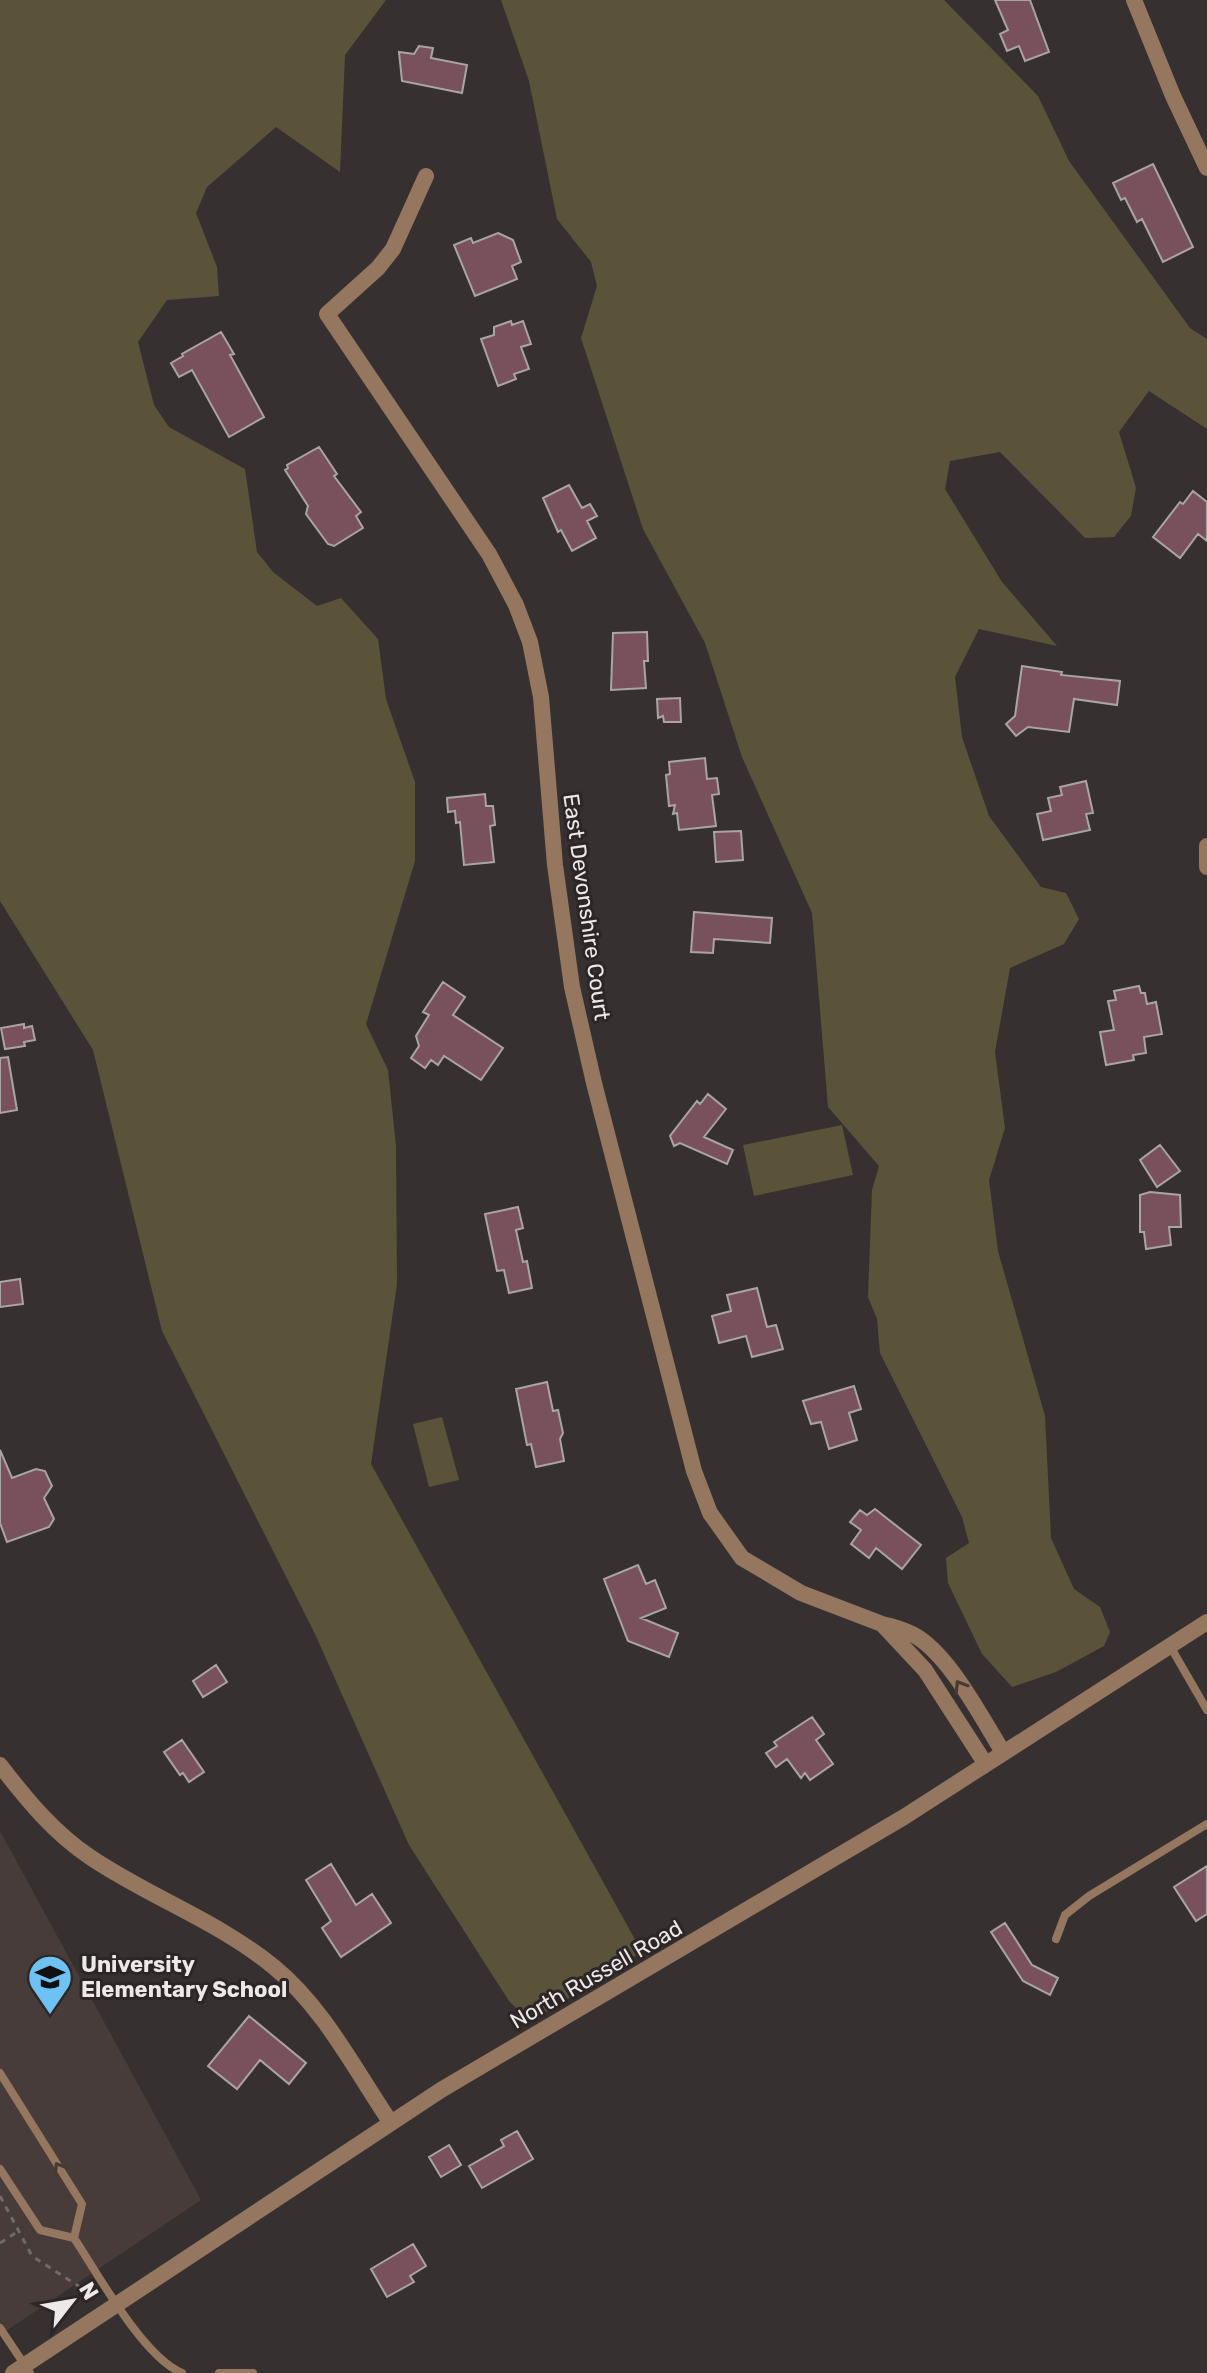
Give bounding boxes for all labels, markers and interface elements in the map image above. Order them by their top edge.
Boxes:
street label: East Devonshire Court [557,792,616,1023]
one-way arrow [955,1680,970,1695]
street label: North Russell Road [505,1914,687,2035]
place label: University Elementary School [81,1951,287,2003]
school or university icon: University Elementary School [26,1953,74,2016]
one-way arrow [54,2162,69,2176]
north arrow [32,2261,112,2341]
text: N [73,2277,104,2305]

